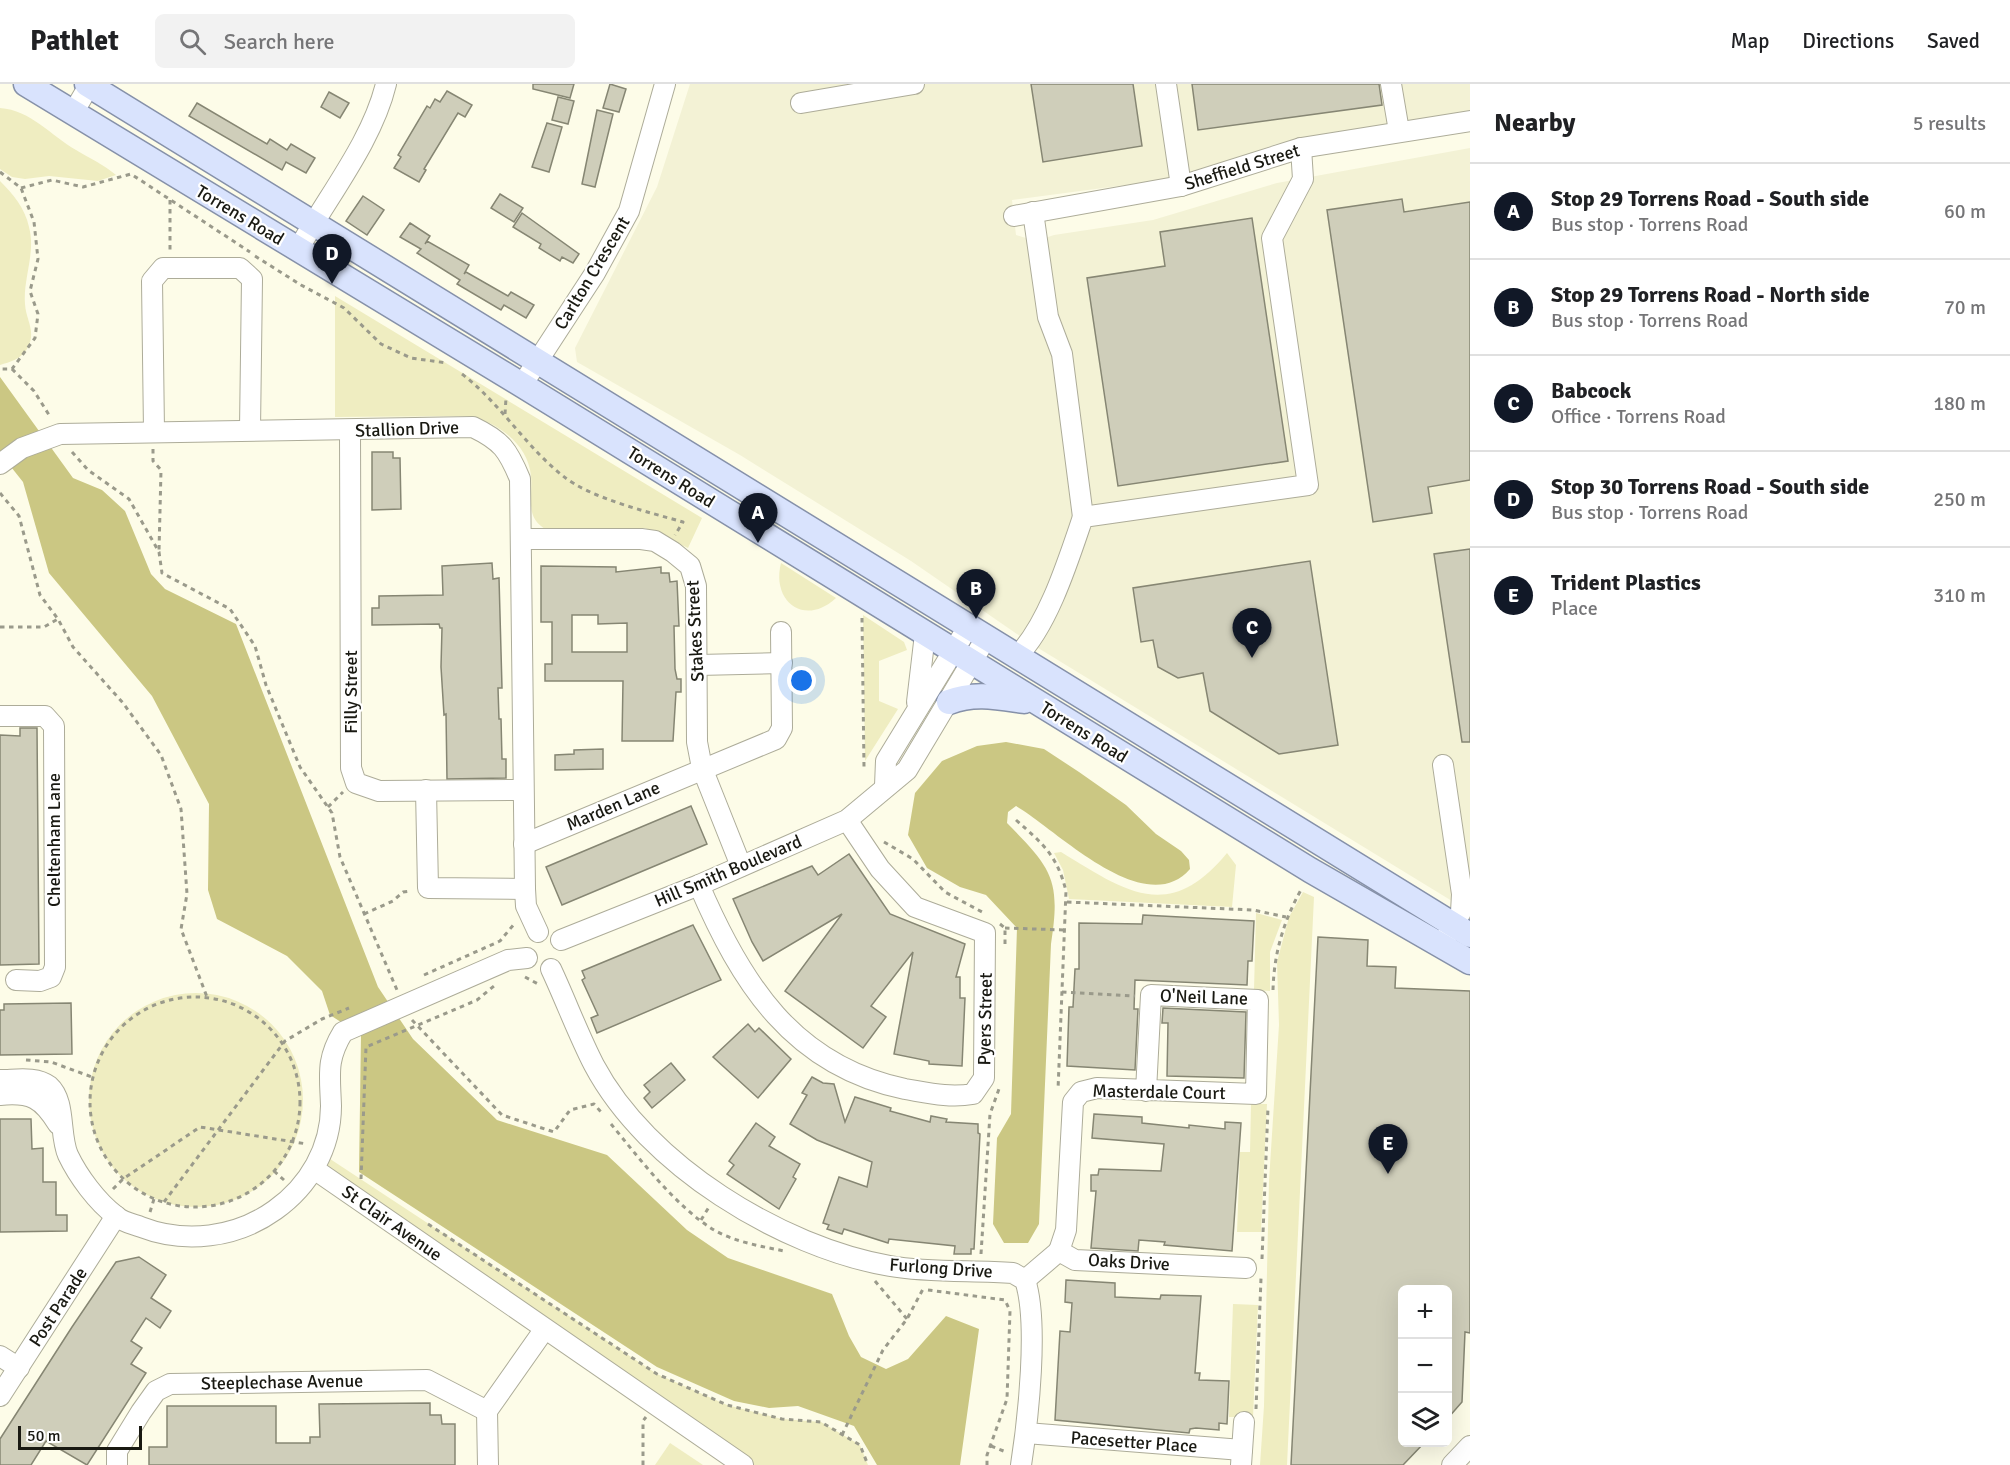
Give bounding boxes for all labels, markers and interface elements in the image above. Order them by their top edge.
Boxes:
search box [155,14,575,68]
text: Pathlet [30,24,119,58]
icon: search [176,25,209,58]
text: Search here [224,28,335,55]
text: Map [1731,28,1769,54]
text: Directions [1802,28,1894,54]
text: Saved [1927,28,1980,54]
text: Nearby [1494,107,1575,139]
text: 5 results [1913,111,1986,136]
street label: Sheffield Street [1182,139,1302,195]
street label: Torrens Road [192,180,288,250]
text: Stop 29 Torrens Road - South side [1551,185,1869,212]
text: A [1507,199,1520,224]
text: 60 m [1944,199,1986,224]
street label: Carlton Crescent [550,212,634,334]
text: Bus stop · Torrens Road [1551,212,1748,237]
pin: D [312,234,352,284]
text: Stop 29 Torrens Road - North side [1551,281,1870,308]
text: B [1507,295,1520,320]
text: 70 m [1944,295,1986,320]
text: Bus stop · Torrens Road [1551,308,1748,333]
text: Babcock [1551,377,1631,404]
text: C [1507,391,1520,416]
text: 180 m [1933,391,1986,416]
text: Office · Torrens Road [1551,404,1726,429]
street label: Stallion Drive [355,416,459,442]
street label: Torrens Road [623,441,719,513]
text: Stop 30 Torrens Road - South side [1551,473,1869,500]
text: D [1507,487,1520,512]
text: 250 m [1933,487,1986,512]
pin: A [738,494,777,543]
text: Bus stop · Torrens Road [1551,500,1748,525]
text: Trident Plastics [1551,569,1701,596]
pin: B [956,570,996,619]
street label: Stakes Street [681,580,709,682]
text: E [1508,583,1519,608]
text: 310 m [1933,583,1986,608]
text: Place [1551,596,1598,621]
pin: C [1232,608,1272,658]
street label: Filly Street [340,650,362,734]
your location [787,666,816,695]
street label: Torrens Road [1036,696,1132,768]
street label: Cheltenham Lane [43,773,65,907]
street label: Marden Lane [563,776,663,836]
street label: Hill Smith Boulevard [651,830,805,912]
street label: Pyers Street [973,972,997,1066]
street label: O'Neil Lane [1160,984,1248,1010]
street label: Masterdale Court [1092,1080,1226,1104]
pin: E [1368,1124,1408,1174]
street label: St Clair Avenue [338,1180,446,1266]
street label: Oaks Drive [1088,1249,1170,1275]
street label: Furlong Drive [889,1253,993,1283]
street label: Post Parade [24,1263,92,1351]
map controls [1398,1285,1452,1447]
button: + [1398,1285,1452,1339]
button: − [1398,1339,1452,1393]
street label: Steeplechase Avenue [201,1370,363,1394]
button: layers [1398,1393,1452,1447]
scale bar [18,1423,142,1450]
text: 50 m [27,1426,61,1446]
street label: Pacesetter Place [1070,1427,1198,1457]

